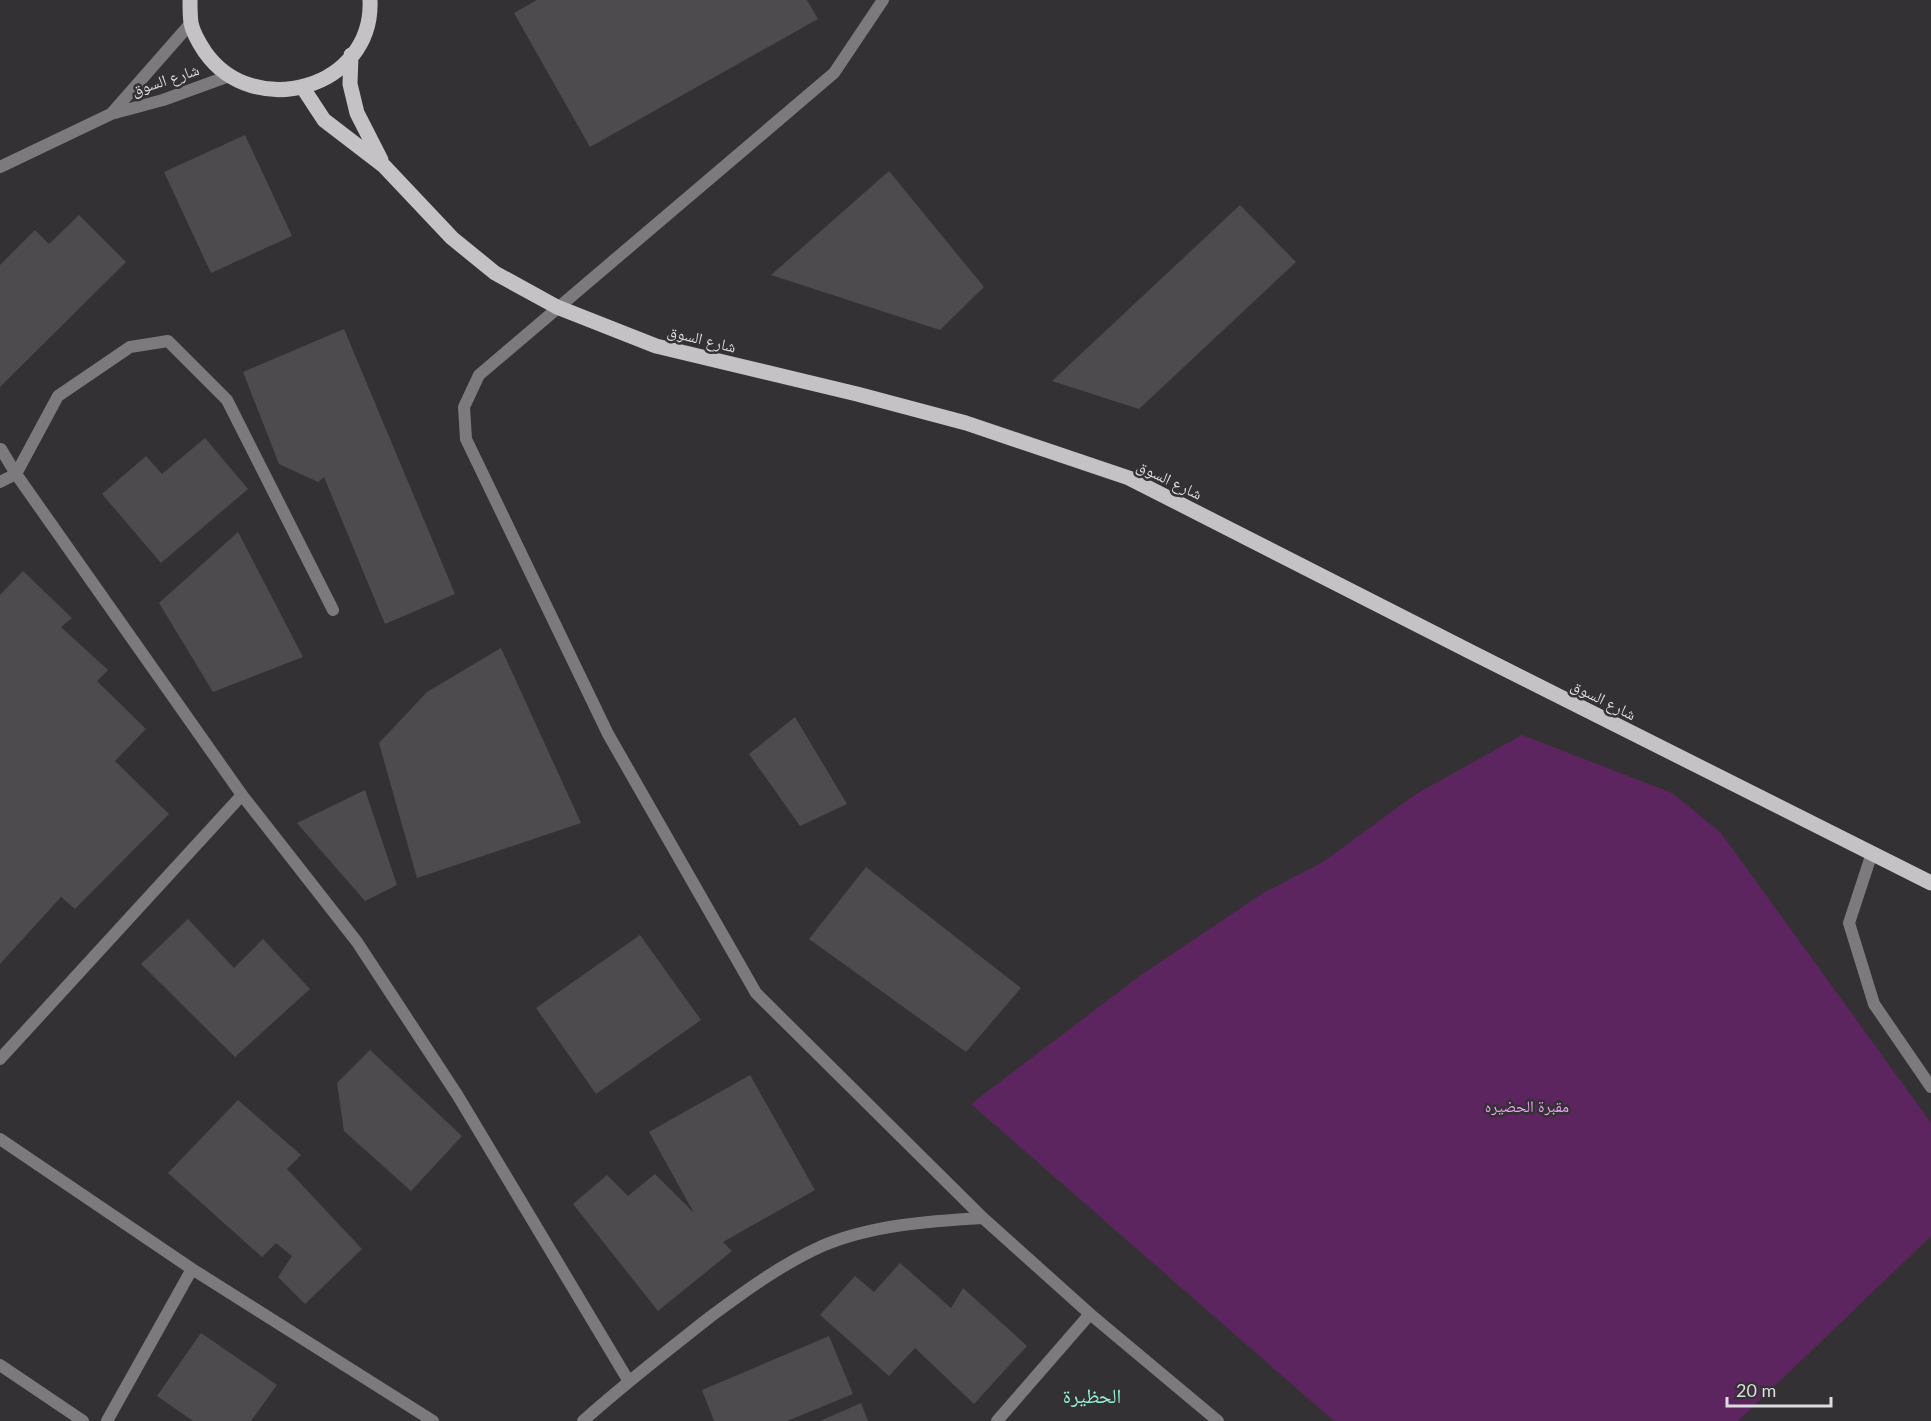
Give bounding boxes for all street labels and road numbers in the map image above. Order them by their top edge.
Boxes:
street label: شارع السوق [129,59,202,101]
street label: شارع السوق [665,320,738,358]
street label: شارع السوق [1133,455,1206,505]
street label: شارع السوق [1568,675,1640,725]

